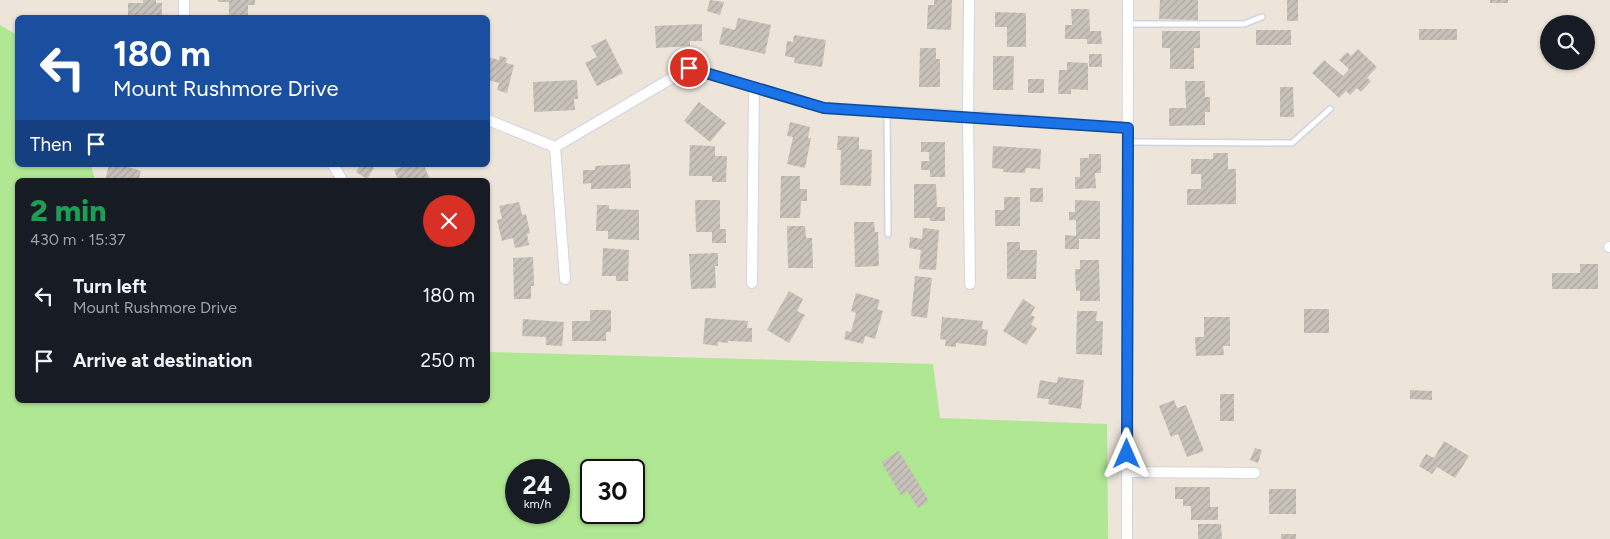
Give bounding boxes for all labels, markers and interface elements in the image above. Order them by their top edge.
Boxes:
map controls [1540,15,1595,70]
button: search [1540,15,1595,70]
text: 180 m [113,33,211,75]
icon: left [30,35,95,100]
pin [668,47,710,89]
icon: arrive [675,54,703,82]
text: Mount Rushmore Drive [113,75,339,102]
icon: arrive [82,130,110,158]
text: Then [30,133,72,156]
text: 2 min [30,192,107,229]
button: close [423,195,475,247]
text: 430 m · 15:37 [30,230,126,249]
text: Turn left [73,275,147,298]
icon: left [30,282,58,310]
text: 180 m [422,284,475,307]
text: Mount Rushmore Drive [73,298,237,317]
icon: arrive [30,347,58,375]
text: Arrive at destination [73,349,252,372]
text: 250 m [420,349,475,372]
position arrow [1100,427,1152,479]
speed limit sign: 30 [580,459,645,524]
text: 24 [522,470,553,500]
text: km/h [524,497,551,511]

